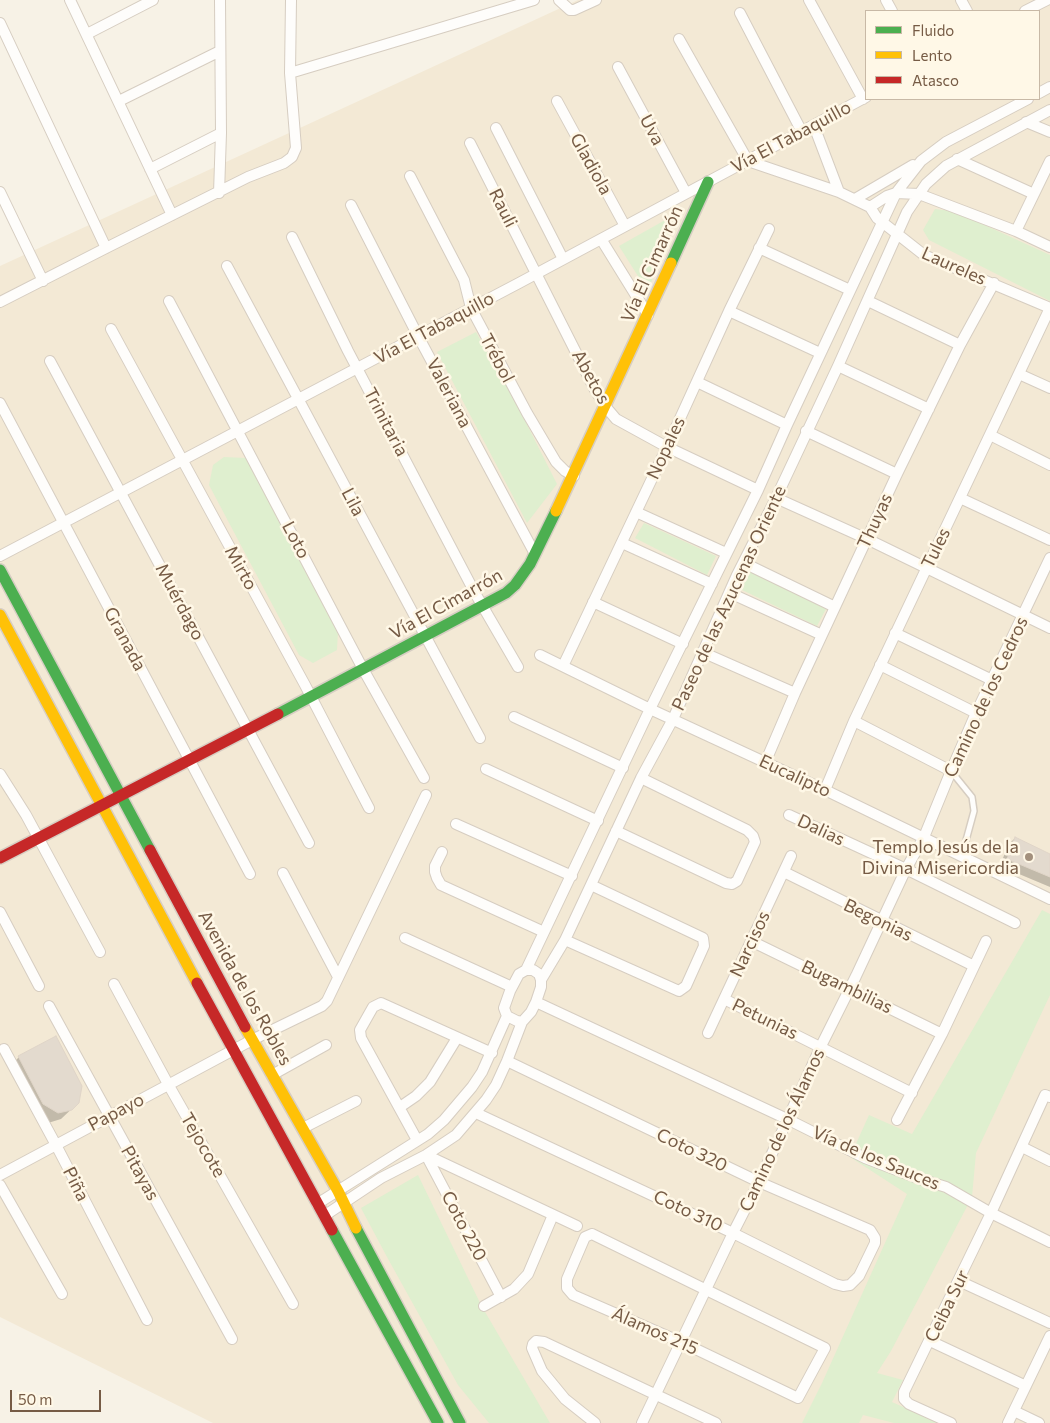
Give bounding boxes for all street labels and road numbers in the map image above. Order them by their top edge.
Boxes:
street label: Vía El Tabaquillo [727,96,855,178]
street label: Uva [635,111,669,149]
street label: Gladiola [565,129,617,199]
street label: Rauli [484,185,522,231]
street label: Vía El Cimarrón [617,202,687,326]
street label: Laureles [918,242,990,290]
street label: Vía El Tabaquillo [370,287,498,369]
street label: Trébol [475,330,519,386]
street label: Abetos [567,346,615,408]
street label: Valeriana [422,354,476,432]
street label: Trinitaria [359,384,413,460]
street label: Nopales [642,413,690,483]
street label: Paseo de las Azucenas Oriente [667,482,791,714]
street label: Lila [337,484,369,520]
street label: Thuyas [853,490,897,552]
street label: Loto [277,518,315,562]
street label: Tules [917,524,955,572]
street label: Mirto [220,542,262,594]
street label: Muérdago [151,560,209,644]
street label: Vía El Cimarrón [386,564,506,644]
street label: Granada [99,603,151,675]
street label: Camino de los Cedros [939,613,1033,781]
street label: Eucalipto [756,750,834,802]
street label: Dalias [794,810,848,850]
street label: Begonias [840,894,916,946]
street label: Avenida de los Robles [193,907,297,1069]
street label: Narcisos [725,908,775,980]
street label: Bugambilias [798,956,896,1018]
street label: Petunias [729,994,801,1044]
street label: Camino de los Álamos [735,1045,829,1215]
street label: Papayo [84,1088,148,1136]
street label: Tejocote [176,1109,230,1181]
street label: Vía de los Sauces [809,1121,943,1195]
street label: Coto 320 [653,1124,731,1176]
street label: Pitayas [116,1142,164,1204]
street label: Piña [58,1163,94,1205]
street label: Coto 310 [650,1186,726,1236]
street label: Coto 220 [437,1187,491,1265]
street label: Ceiba Sur [920,1266,974,1346]
street label: Álamos 215 [608,1302,702,1360]

